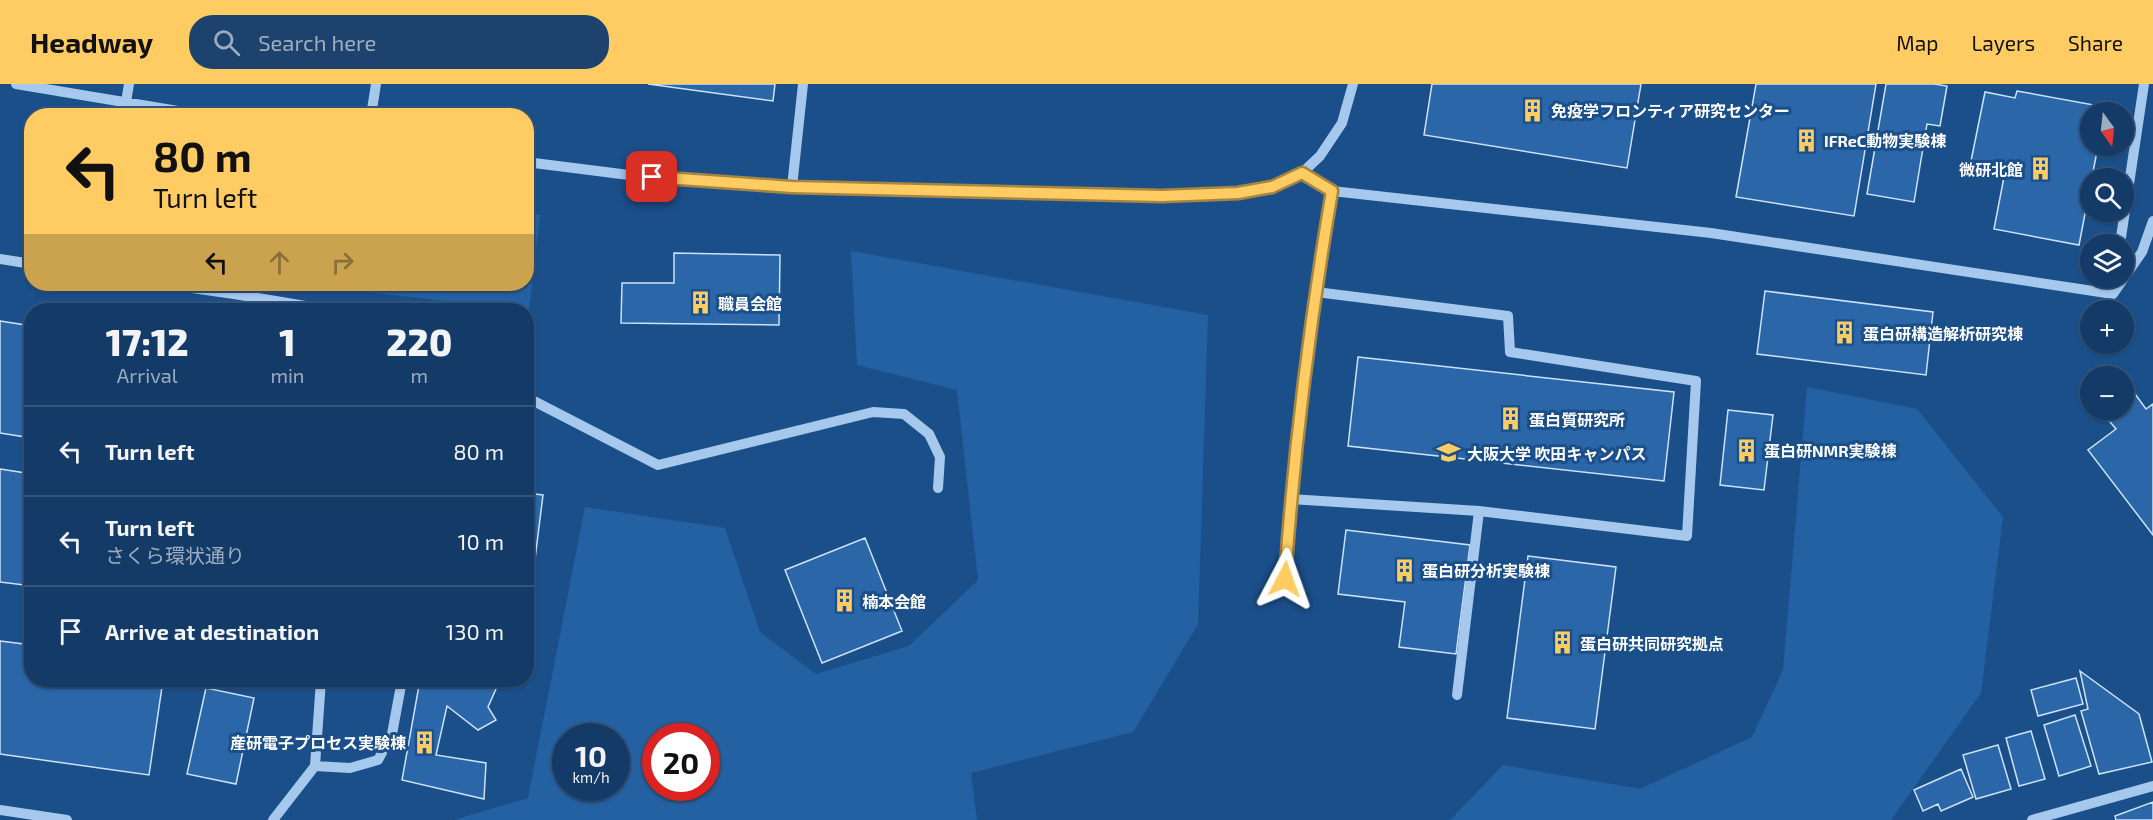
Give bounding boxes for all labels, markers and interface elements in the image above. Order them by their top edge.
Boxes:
search box [189,15,609,69]
text: Headway [30,25,153,59]
icon: search [210,26,243,59]
text: Search here [258,29,376,55]
text: Map [1896,30,1938,55]
text: Layers [1971,30,2035,55]
text: Share [2068,30,2123,55]
building icon: 免疫学フロンティア研究センター [1520,97,1546,123]
place label: 免疫学フロンティア研究センター [1551,101,1790,120]
north arrow [2080,102,2134,156]
map controls [2080,102,2134,420]
building icon: IFReC動物実験棟 [1793,127,1819,153]
text: 80 m [153,130,252,180]
place label: IFReC動物実験棟 [1824,131,1946,150]
icon: left [54,132,132,210]
pin [626,151,677,202]
building icon: 微研北館 [2028,156,2054,182]
icon: arrive [635,160,668,193]
place label: 微研北館 [1959,160,2023,179]
button: search [2080,168,2134,222]
text: Turn left [153,181,257,213]
button: layers [2080,234,2134,288]
icon: left [200,246,233,279]
icon: ahead [263,246,296,279]
icon: right [326,246,359,279]
building icon: 職員会館 [687,290,713,316]
place label: 職員会館 [718,294,782,313]
button: + [2080,300,2134,354]
text: 17:12 [106,320,189,363]
text: 1 [279,320,296,363]
text: 220 [386,320,452,363]
building icon: 蛋白研構造解析研究棟 [1832,320,1858,346]
place label: 蛋白研構造解析研究棟 [1863,324,2023,343]
text: Arrival [117,363,178,387]
text: min [270,363,305,387]
text: m [410,363,428,387]
button: − [2080,366,2134,420]
building icon: 蛋白質研究所 [1498,406,1524,432]
place label: 蛋白質研究所 [1529,410,1625,429]
icon: left [54,435,87,468]
building icon: 蛋白研NMR実験棟 [1733,437,1759,463]
text: Turn left [105,438,194,464]
text: 80 m [453,438,504,464]
school or university icon: 大阪大学 吹田キャンパス [1436,440,1462,466]
place label: 蛋白研NMR実験棟 [1764,441,1897,460]
place label: 大阪大学 吹田キャンパス [1467,444,1646,463]
text: Turn left [105,514,194,540]
icon: left [54,525,87,558]
text: 10 m [458,528,504,554]
text: さくら環状通り [105,543,245,567]
position arrow [1253,547,1317,611]
building icon: 蛋白研分析実験棟 [1391,557,1417,583]
place label: 蛋白研分析実験棟 [1422,561,1550,580]
building icon: 楠本会館 [831,588,857,614]
place label: 楠本会館 [862,592,926,611]
icon: arrive [54,615,87,648]
text: Arrive at destination [105,618,319,644]
text: 130 m [446,618,504,644]
building icon: 蛋白研共同研究拠点 [1549,630,1575,656]
place label: 蛋白研共同研究拠点 [1580,634,1724,653]
speed limit sign: 20 [642,723,720,801]
building icon: 産研電子プロセス実験棟 [411,729,437,755]
place label: 産研電子プロセス実験棟 [230,733,406,752]
text: 10 [575,737,607,773]
text: km/h [572,768,610,786]

